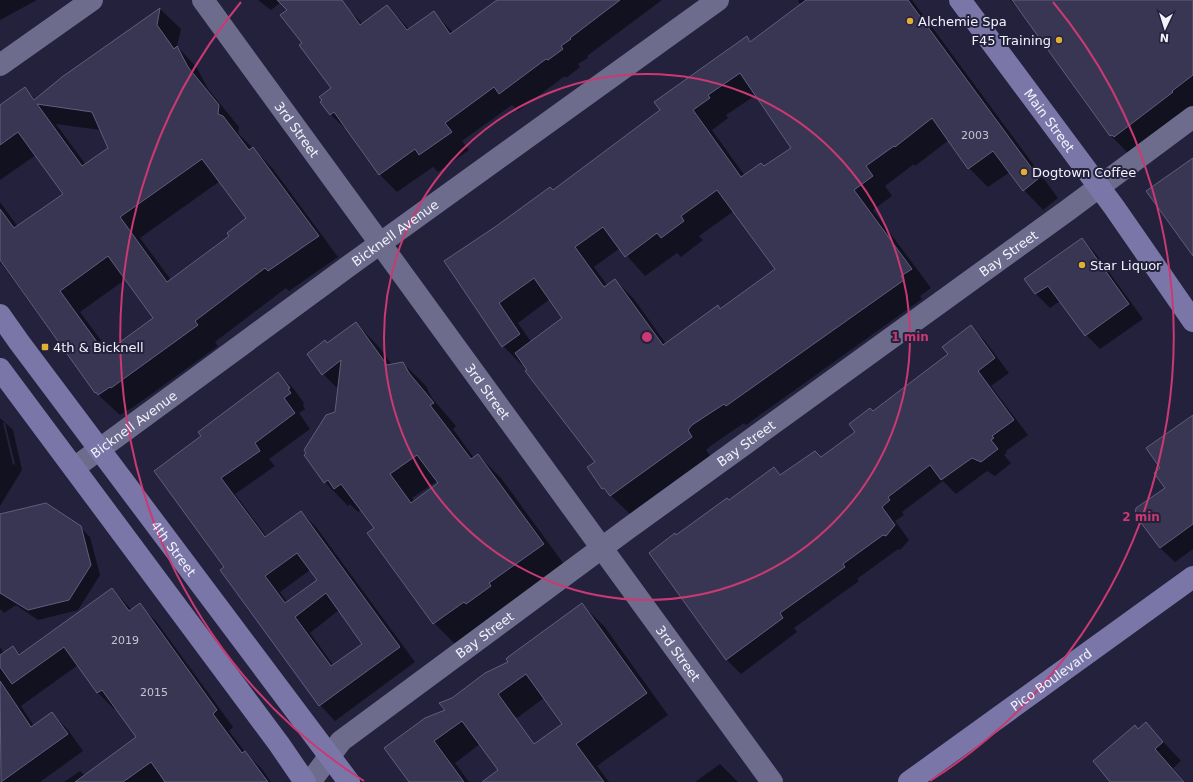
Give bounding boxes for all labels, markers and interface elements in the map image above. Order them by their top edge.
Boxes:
north arrow [1145,8,1185,48]
place label: Alchemie Spa [918,14,1007,29]
marker: Alchemie Spa [905,16,915,26]
text: N [1159,31,1169,44]
place label: F45 Training [972,33,1051,48]
marker: F45 Training [1054,35,1064,45]
street label: Main Street [1021,86,1077,155]
street label: 3rd Street [271,99,322,161]
house number: 2003 [961,129,989,142]
place label: Dogtown Coffee [1032,165,1136,180]
marker: Dogtown Coffee [1019,167,1029,177]
street label: Bicknell Avenue [349,197,442,269]
street label: Bay Street [977,228,1041,280]
place label: Star Liquor [1090,258,1162,273]
marker: Star Liquor [1077,260,1087,270]
centre of rings [640,330,654,344]
text: 1 min [891,330,929,344]
place label: 4th & Bicknell [53,340,144,355]
marker: 4th & Bicknell [40,342,50,352]
street label: 3rd Street [462,361,513,422]
street label: Bicknell Avenue [88,388,180,461]
street label: Bay Street [714,418,778,470]
text: 2 min [1122,510,1160,524]
street label: 4th Street [148,518,199,579]
street label: Bay Street [453,609,517,661]
street label: 3rd Street [653,623,703,684]
house number: 2019 [111,634,139,647]
street label: Pico Boulevard [1008,646,1095,714]
house number: 2015 [140,686,168,699]

